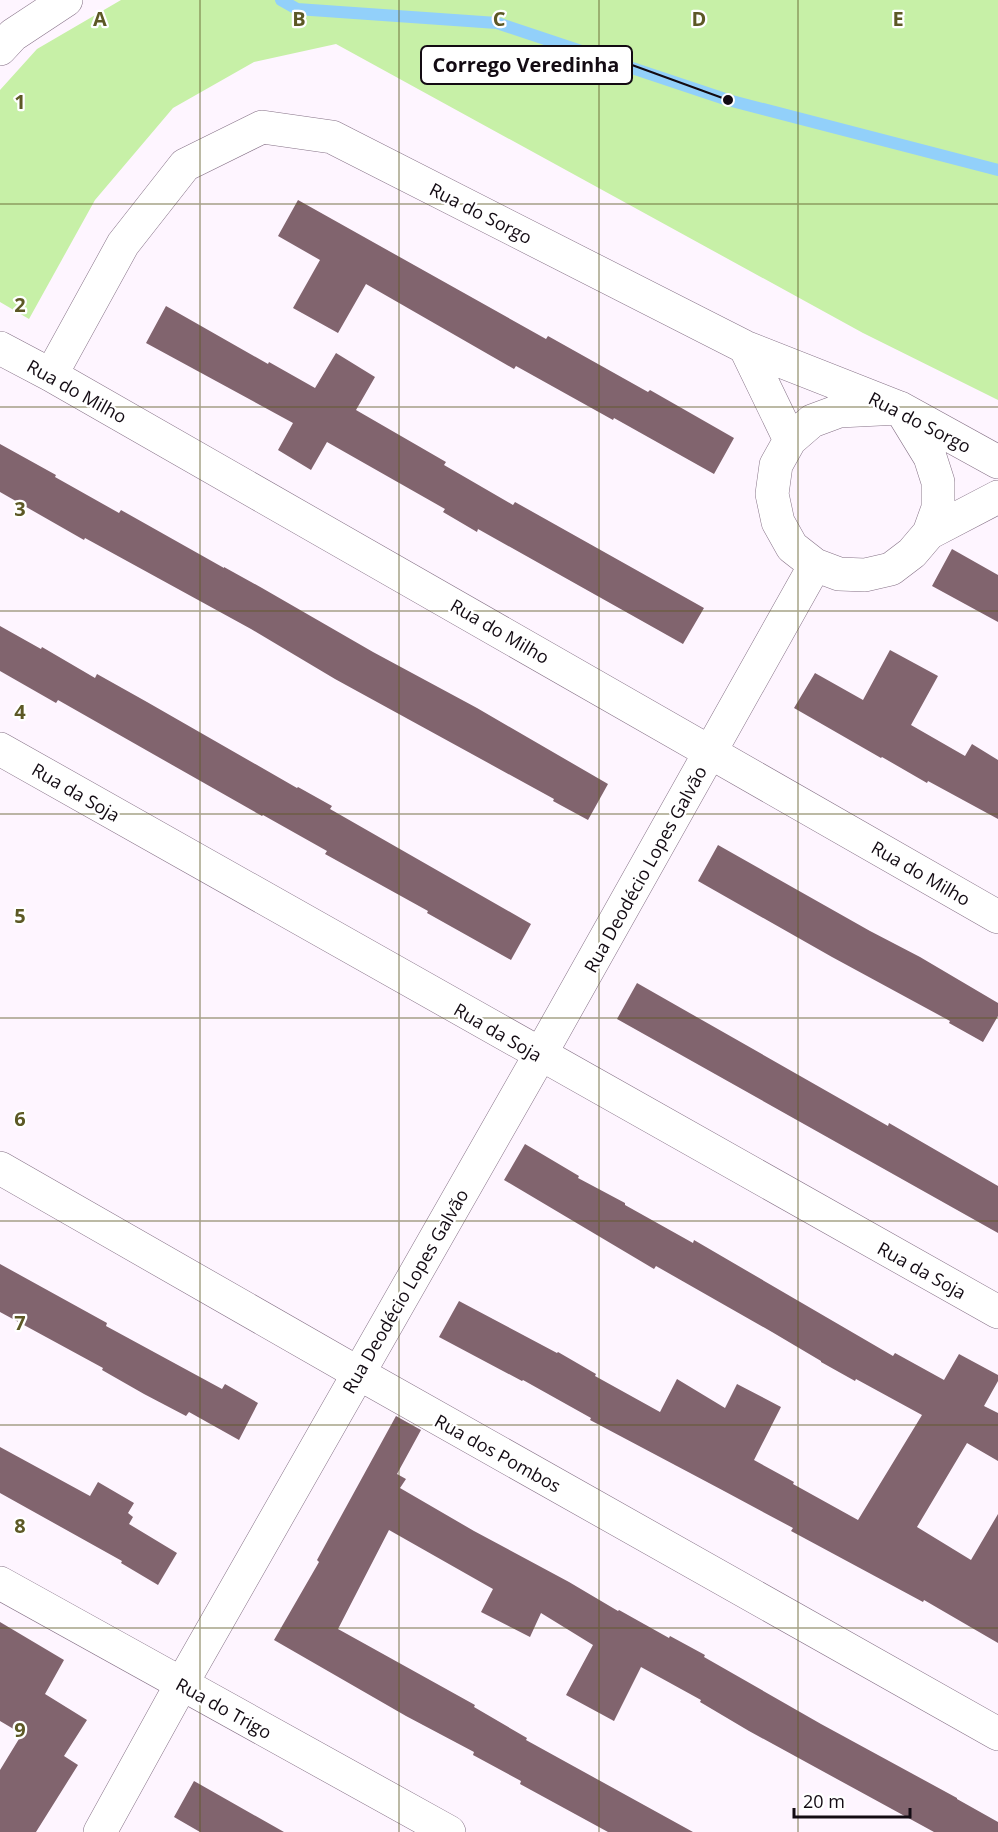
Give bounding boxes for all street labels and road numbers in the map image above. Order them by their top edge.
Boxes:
street label: Rua do Sorgo [426,177,536,249]
street label: Rua do Milho [23,354,131,428]
street label: Rua do Sorgo [865,386,975,458]
street label: Rua do Milho [446,593,554,669]
street label: Rua da Soja [28,757,124,827]
street label: Rua Deodécio Lopes Galvão [578,761,712,977]
street label: Rua do Milho [867,835,975,911]
street label: Rua da Soja [450,997,546,1067]
street label: Rua Deodécio Lopes Galvão [336,1184,474,1398]
street label: Rua da Soja [873,1236,971,1304]
street label: Rua dos Pombos [431,1408,565,1498]
street label: Rua do Trigo [172,1672,276,1744]

